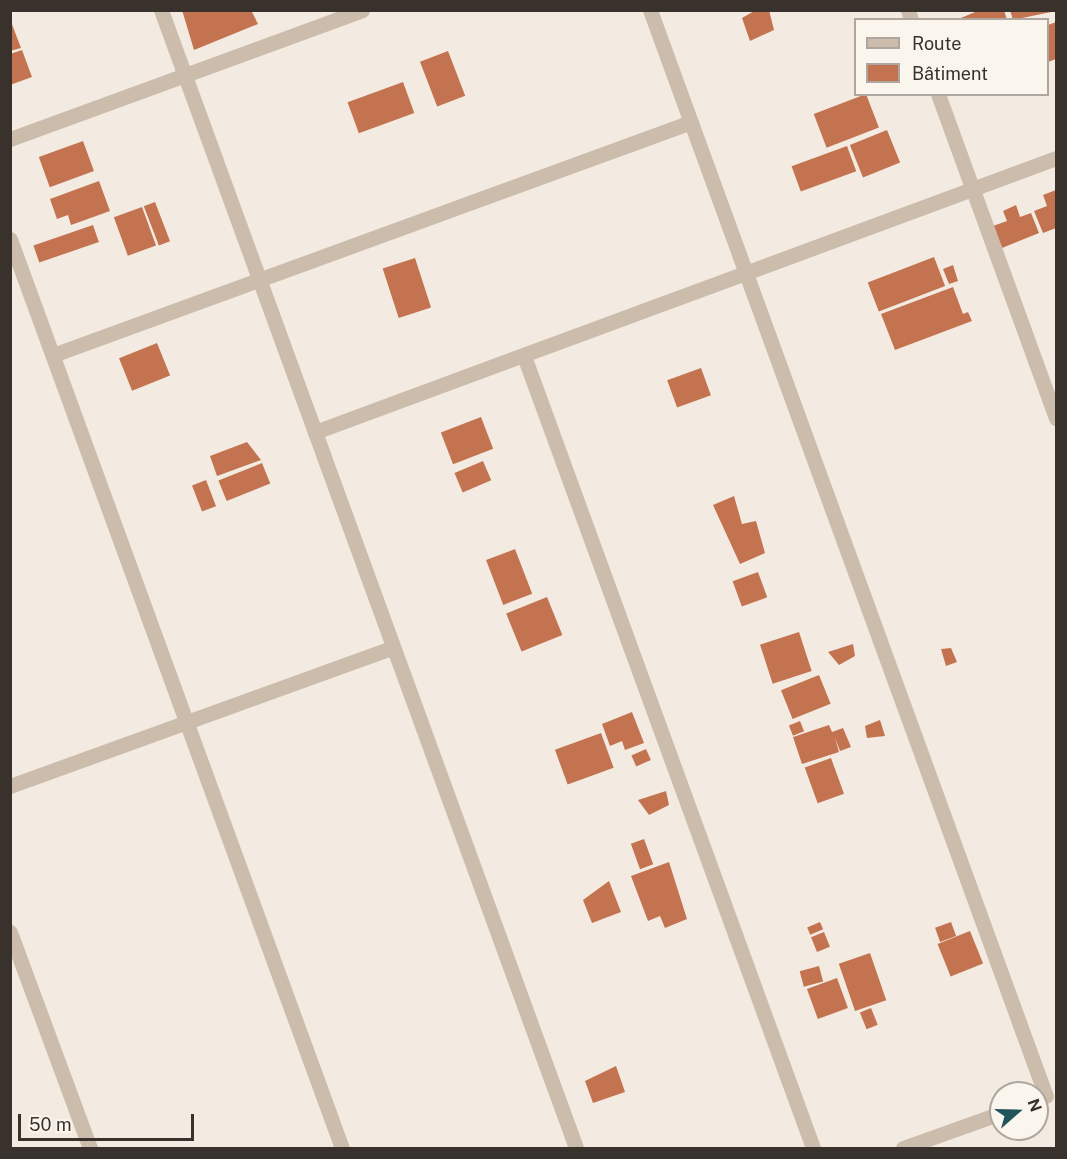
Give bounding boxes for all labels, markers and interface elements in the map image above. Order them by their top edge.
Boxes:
legend [854,18,1049,96]
text: Route [912,33,961,54]
text: Bâtiment [912,63,988,84]
north arrow [989,1081,1049,1141]
text: N [1023,1096,1046,1114]
scale bar [21,1102,196,1140]
text: 50 m [29,1114,72,1135]

